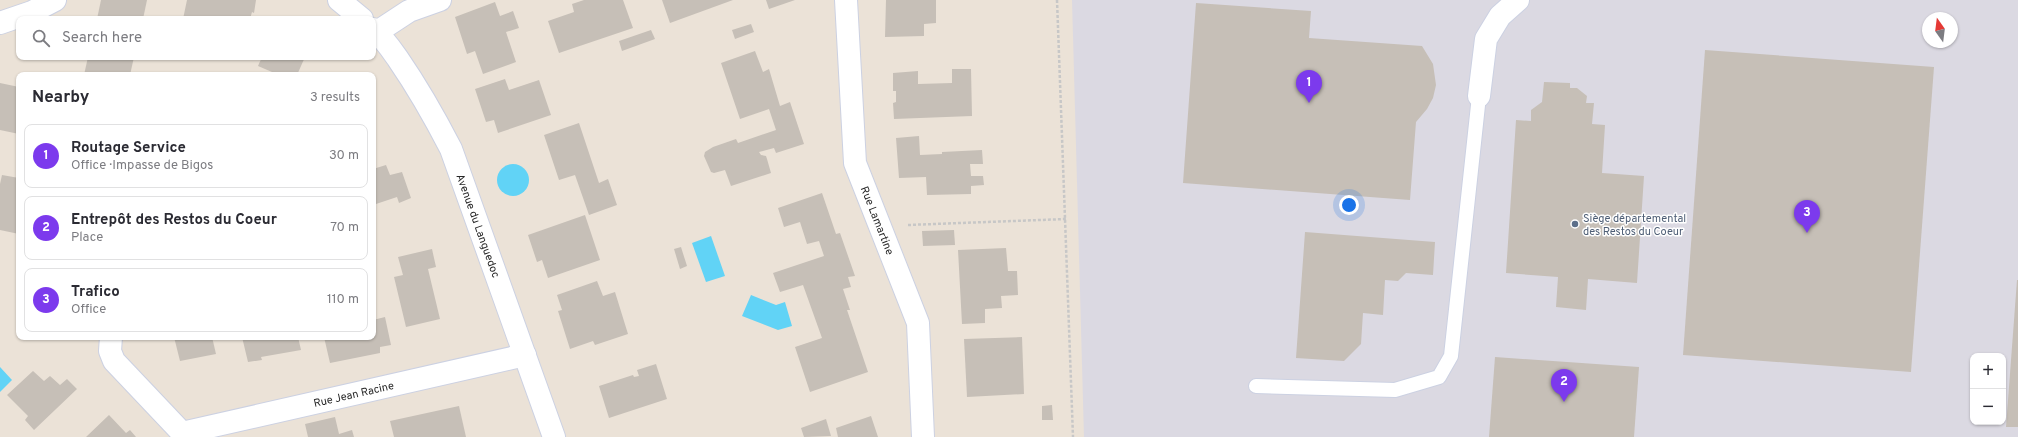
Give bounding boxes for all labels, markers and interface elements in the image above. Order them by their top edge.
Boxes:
north arrow [1922,12,1958,48]
search box [16,16,376,60]
icon: search [30,27,52,49]
text: Search here [62,29,142,48]
pin: 1 [1296,70,1322,103]
text: Nearby [32,87,89,109]
text: 3 results [310,90,360,106]
text: Routage Service [71,139,186,158]
text: 1 [43,148,49,164]
text: 30 m [329,148,359,164]
text: Office · Impasse de Bigos [71,158,213,174]
street label: Avenue du Languedoc [452,172,502,280]
street label: Rue Lamartine [857,184,897,257]
your location [1339,195,1359,215]
pin: 3 [1794,200,1820,233]
text: Entrepôt des Restos du Coeur [71,211,277,230]
place label: Siège départemental des Restos du Coeur [1583,212,1686,239]
marker: Siège départemental des Restos du Coeur [1570,219,1580,229]
text: 2 [42,220,50,236]
text: 70 m [330,220,359,236]
text: Place [71,230,103,246]
text: Trafico [71,283,120,302]
text: 3 [42,292,50,308]
text: 110 m [327,292,359,308]
text: Office [71,302,106,318]
map controls [1970,353,2006,425]
button: + [1970,353,2006,389]
pin: 2 [1551,369,1577,402]
street label: Rue Jean Racine [312,379,396,411]
button: − [1970,389,2006,425]

